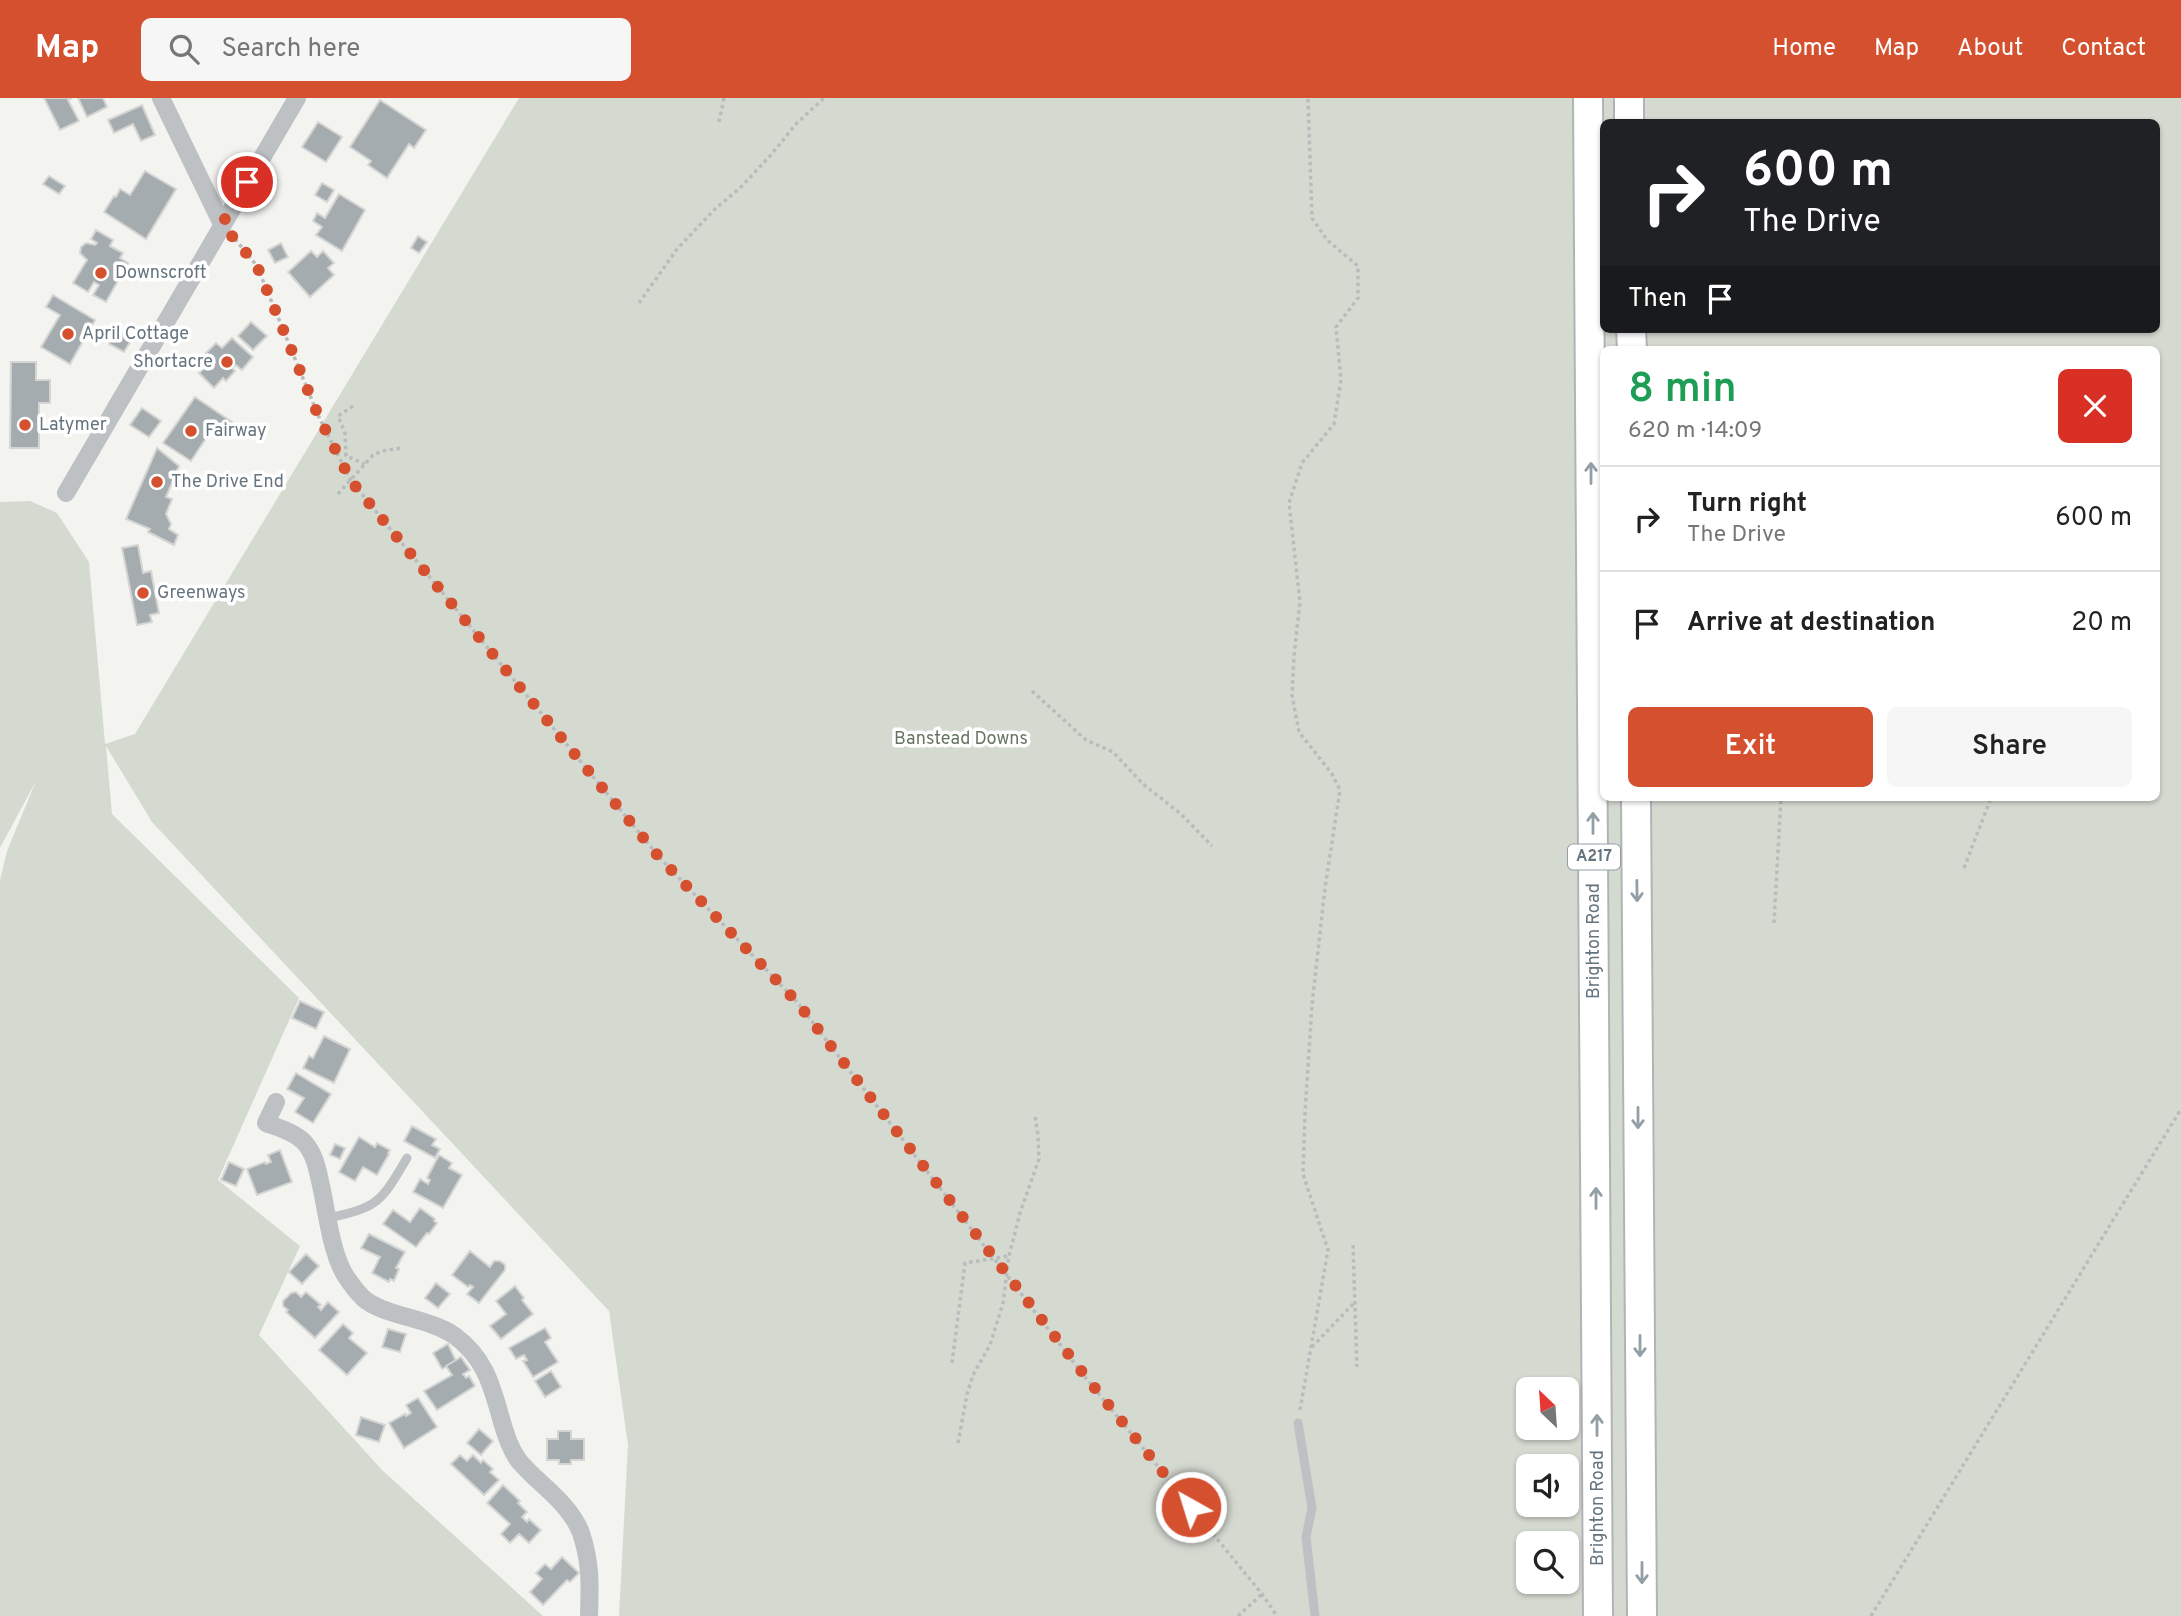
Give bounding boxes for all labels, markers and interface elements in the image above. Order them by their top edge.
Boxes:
search box [141,18,631,81]
text: Map [35,28,99,70]
icon: search [165,30,203,68]
text: Search here [221,33,360,66]
text: Home [1772,34,1836,64]
text: Map [1874,34,1919,64]
text: About [1957,34,2023,64]
text: Contact [2061,34,2146,64]
text: 600 m [1743,142,1893,204]
icon: right [1628,147,1719,238]
pin [217,152,277,212]
icon: arrive [228,163,266,201]
text: The Drive [1743,203,1881,243]
place label: Downscroft [115,262,207,285]
marker: Downscroft [93,265,109,281]
icon: arrive [1701,280,1739,318]
text: Then [1628,283,1687,316]
place label: April Cottage [82,323,189,346]
marker: April Cottage [60,326,76,342]
place label: Shortacre [133,351,213,374]
marker: Shortacre [219,354,235,370]
text: 8 min [1628,364,1737,417]
button: close [2058,369,2132,443]
place label: Latymer [39,414,107,437]
marker: Latymer [17,417,33,433]
text: 620 m · 14:09 [1628,417,1762,446]
place label: Fairway [205,420,266,443]
marker: Fairway [183,423,199,439]
one-way arrow [1584,462,1597,485]
place label: The Drive End [171,471,284,494]
marker: The Drive End [149,474,165,490]
text: Turn right [1687,488,1807,521]
icon: right [1628,500,1666,538]
text: 600 m [2055,502,2132,535]
text: The Drive [1687,521,1786,550]
place label: Greenways [157,582,246,605]
marker: Greenways [135,585,151,601]
icon: arrive [1628,605,1666,643]
text: Arrive at destination [1687,607,1935,640]
text: 20 m [2071,607,2132,640]
button: Exit [1628,707,1873,787]
button: Share [1887,707,2132,787]
park label: Banstead Downs [894,728,1028,751]
one-way arrow [1586,812,1600,835]
road number: A217 [1568,844,1620,870]
one-way arrow [1630,879,1644,902]
street label: Brighton Road [1583,883,1606,999]
one-way arrow [1632,1106,1645,1129]
one-way arrow [1589,1187,1603,1210]
one-way arrow [1633,1334,1647,1357]
north arrow [1516,1377,1578,1440]
map controls [1516,1377,1579,1594]
one-way arrow [1590,1414,1604,1437]
street label: Brighton Road [1587,1450,1610,1566]
button: sound [1516,1454,1579,1517]
position arrow [1154,1470,1228,1544]
button: search [1516,1531,1579,1594]
one-way arrow [1635,1561,1649,1584]

